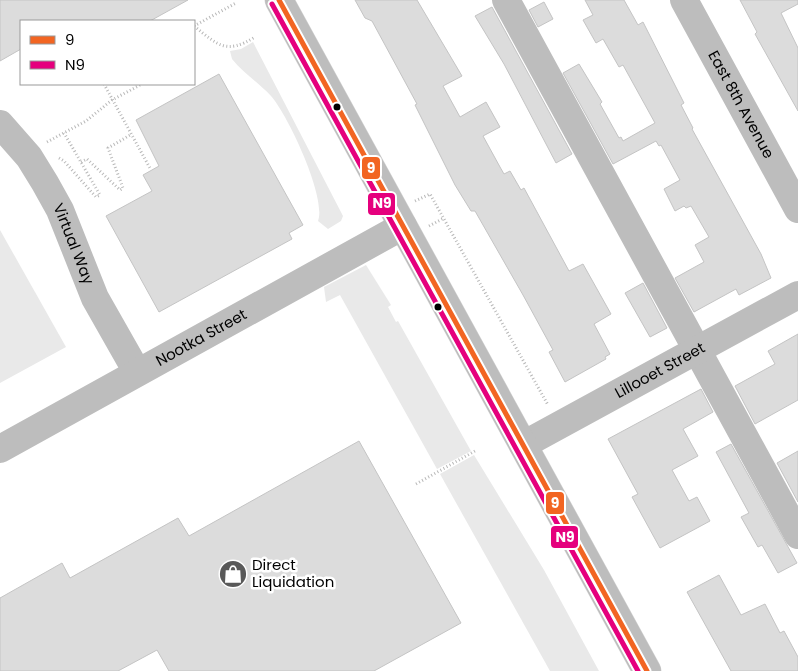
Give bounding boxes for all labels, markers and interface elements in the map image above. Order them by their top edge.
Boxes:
legend [20,20,195,85]
text: 9 [65,29,74,50]
street label: East 8th Avenue [703,46,779,162]
text: N9 [65,54,85,75]
unlabelled marker [332,102,342,112]
line badge: 9 [361,156,381,180]
text: 9 [367,158,375,178]
line badge: N9 [367,192,396,216]
text: N9 [372,193,392,213]
street label: Virtual Way [48,199,100,288]
unlabelled marker [433,302,443,312]
street label: Nootka Street [152,304,250,371]
street label: Lillooet Street [611,337,708,403]
line badge: 9 [545,491,565,515]
text: 9 [551,493,559,513]
line badge: N9 [550,525,579,549]
text: N9 [555,527,575,547]
place label: Direct Liquidation [252,554,334,592]
shop icon: Direct Liquidation [218,559,248,589]

